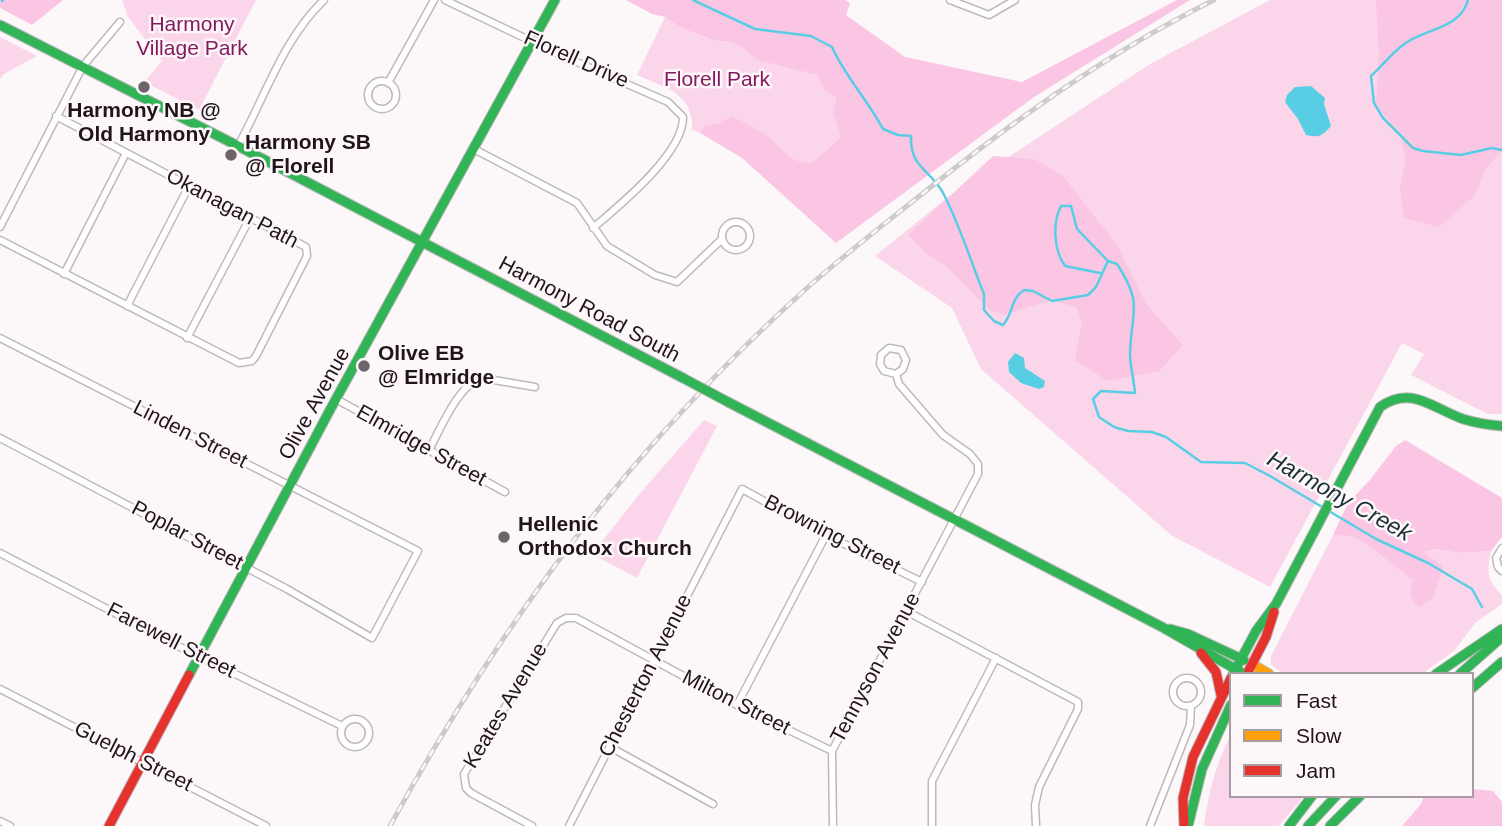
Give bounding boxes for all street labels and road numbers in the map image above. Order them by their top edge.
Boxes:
street label: Florell Drive [520,26,632,94]
street label: Okanagan Path [162,164,302,254]
street label: Harmony Road South [494,251,684,369]
street label: Olive Avenue [274,343,356,465]
street label: Linden Street [129,395,251,475]
street label: Elmridge Street [352,400,490,492]
street label: Browning Street [760,490,904,580]
street label: Poplar Street [127,496,247,576]
street label: Tennyson Avenue [826,589,926,747]
street label: Chesterton Avenue [594,590,698,762]
street label: Farewell Street [102,598,240,684]
street label: Keates Avenue [459,639,553,773]
street label: Milton Street [678,665,794,741]
street label: Guelph Street [70,716,196,798]

